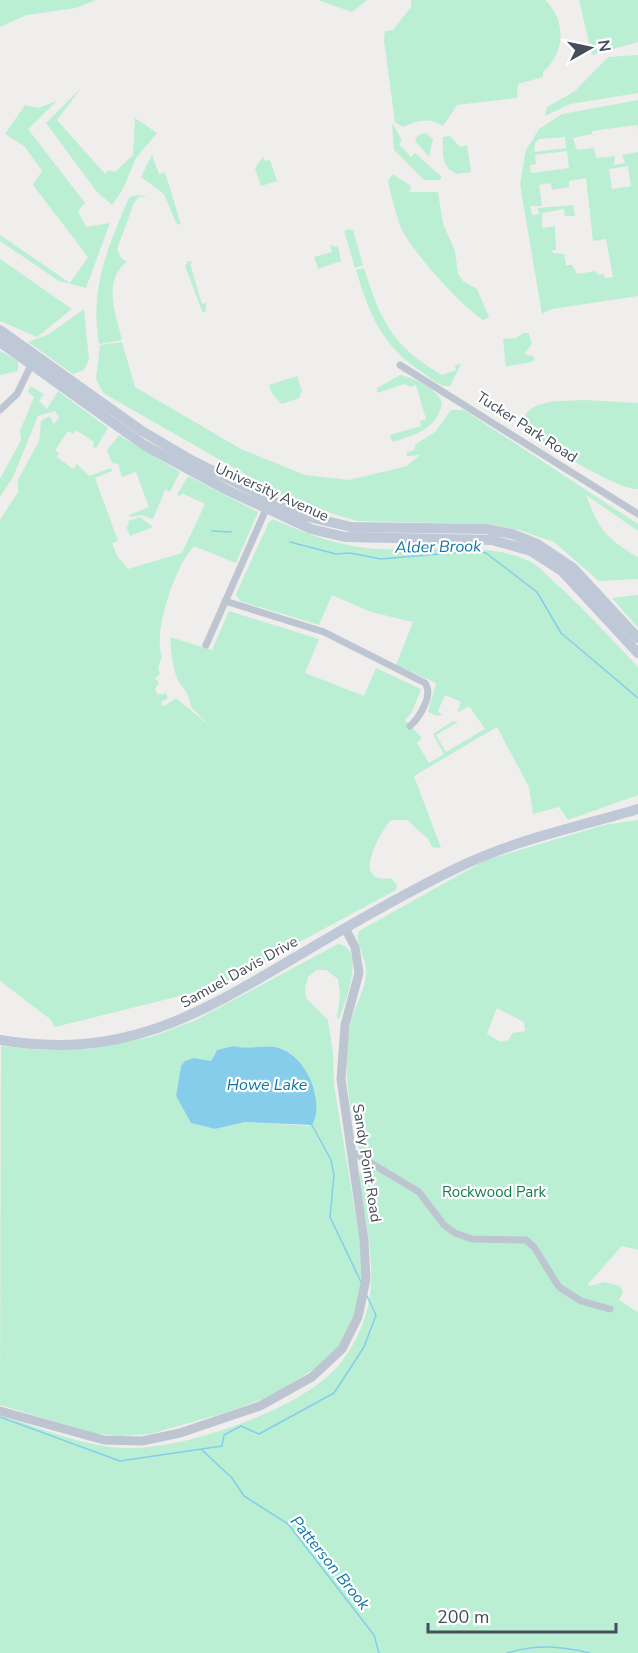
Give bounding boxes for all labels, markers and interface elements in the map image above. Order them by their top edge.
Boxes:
north arrow [560,18,620,78]
text: N [592,38,616,53]
street label: Tucker Park Road [473,387,581,467]
street label: University Avenue [212,458,332,526]
water label: Alder Brook [394,535,482,559]
street label: Samuel Davis Drive [177,931,301,1013]
water label: Howe Lake [227,1074,308,1096]
street label: Sandy Point Road [348,1102,386,1224]
park label: Rockwood Park [442,1182,547,1202]
water label: Patterson Brook [285,1511,375,1616]
scale bar [428,1596,616,1634]
text: 200 m [437,1605,489,1629]

